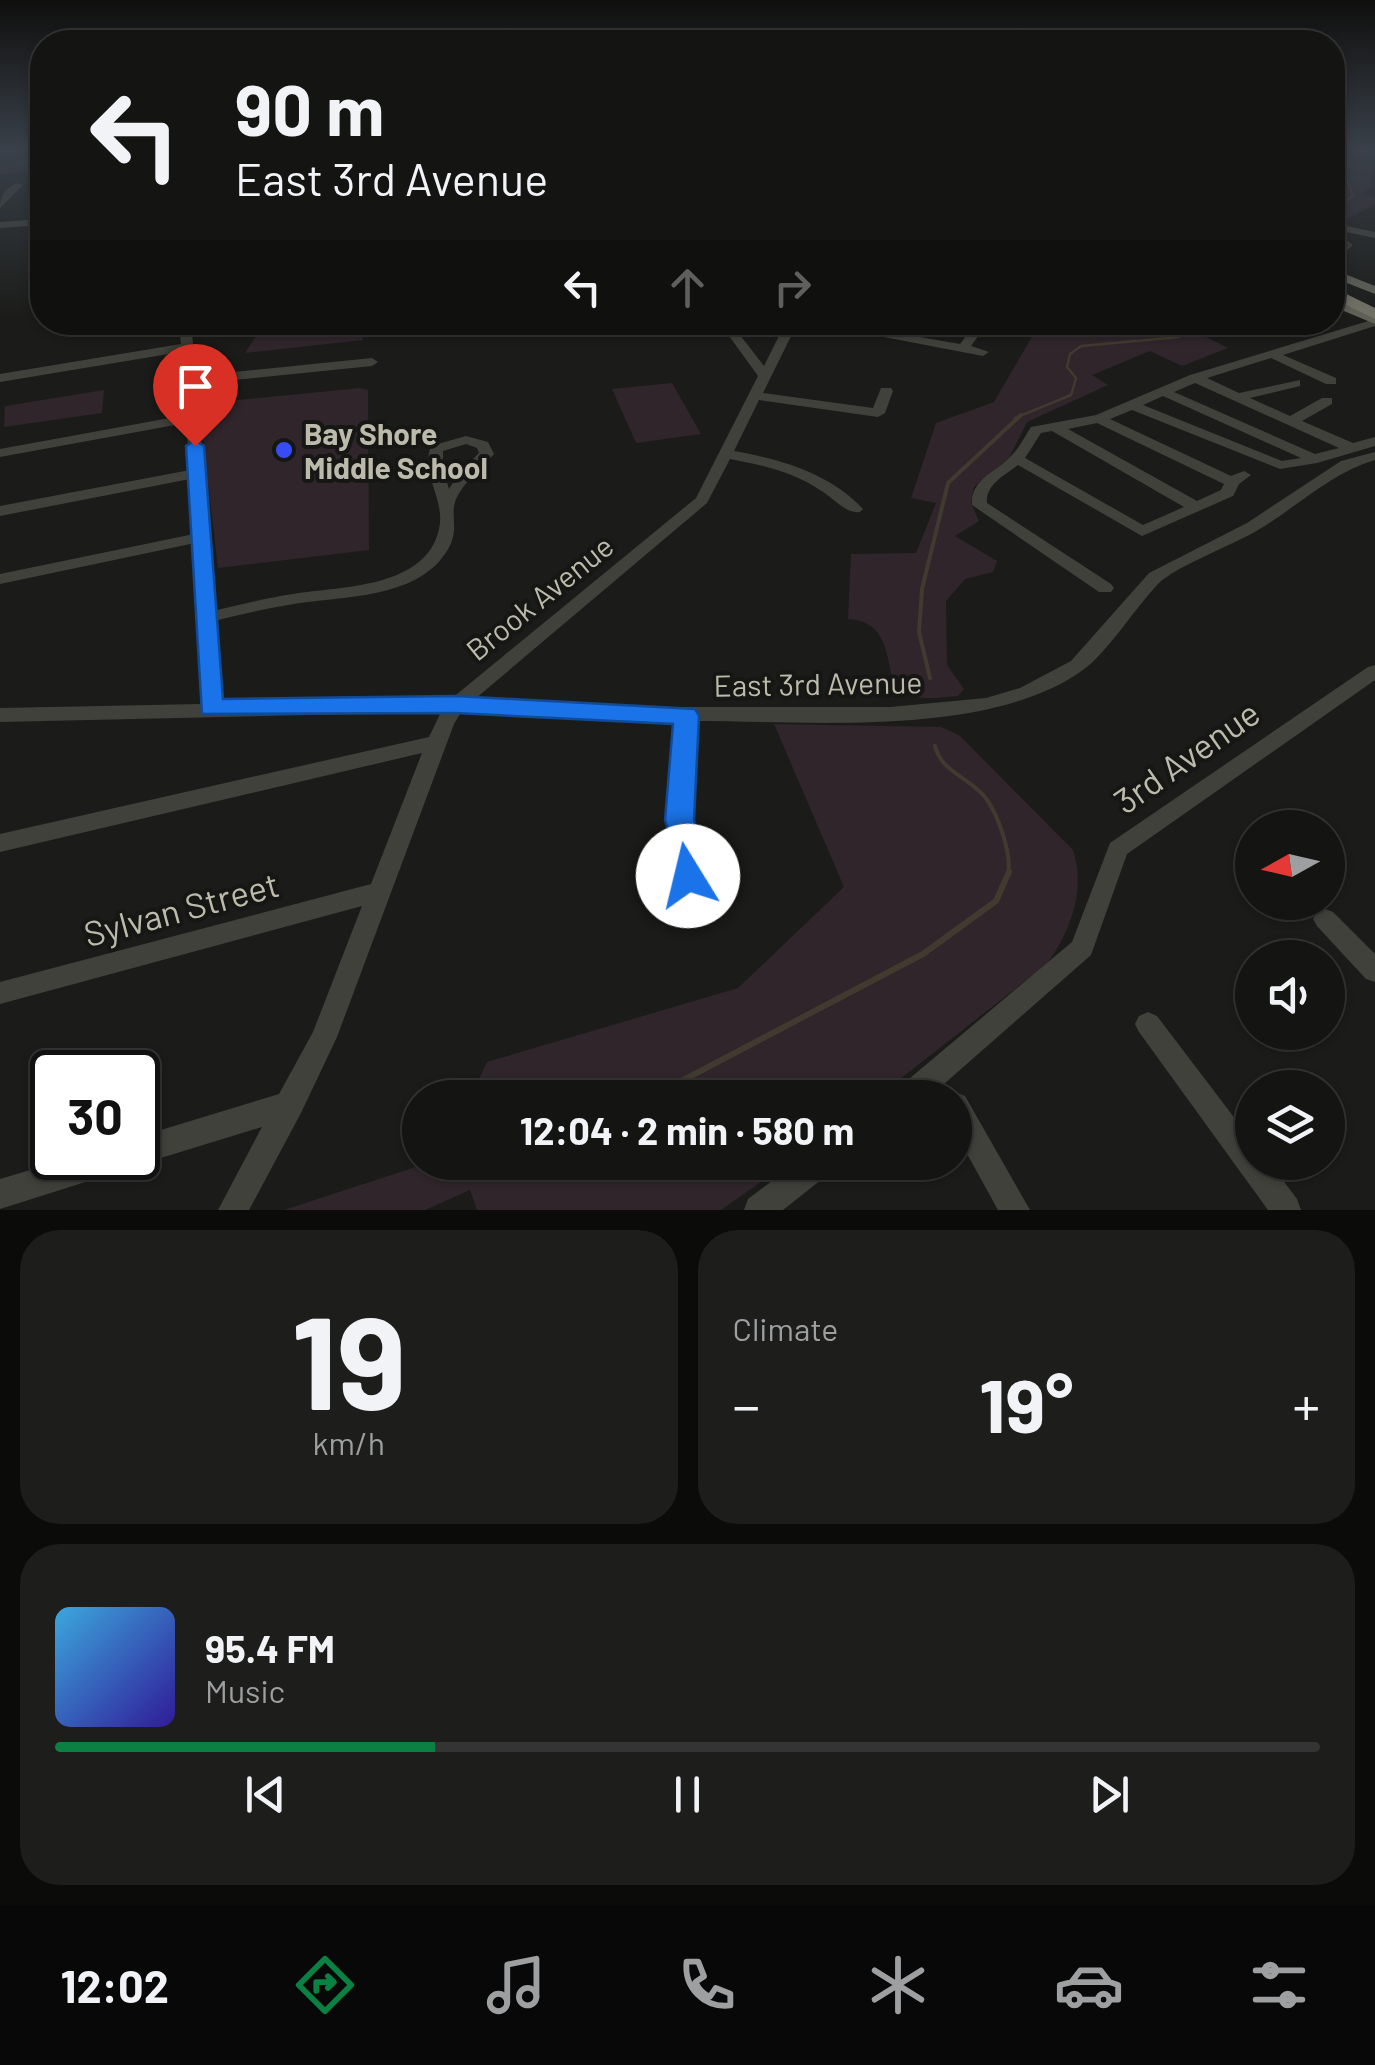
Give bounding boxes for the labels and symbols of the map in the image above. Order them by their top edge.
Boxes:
pin [153,344,238,447]
place label: Bay Shore Middle School [304,415,488,485]
marker: Bay Shore Middle School [273,439,295,461]
street label: Brook Avenue [458,527,620,667]
street label: East 3rd Avenue [713,663,923,703]
street label: 3rd Avenue [1105,691,1267,821]
north arrow [1235,810,1345,920]
position arrow [636,824,740,928]
street label: Sylvan Street [79,862,283,954]
speed limit sign: 30 [30,1050,160,1180]

